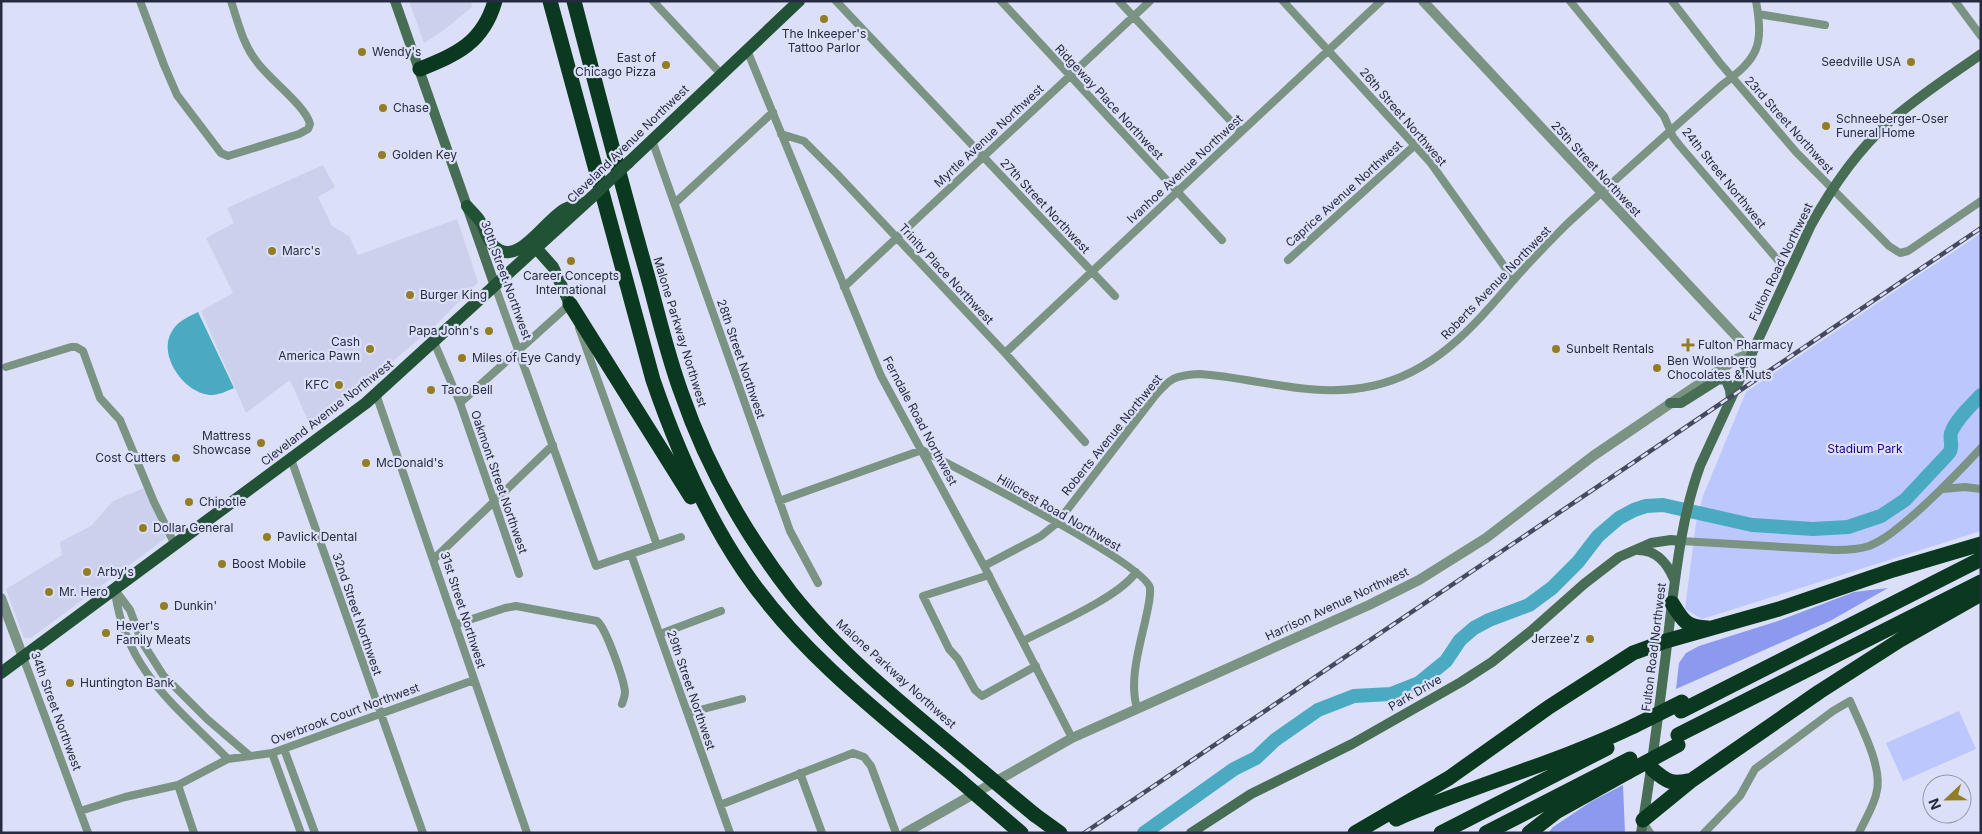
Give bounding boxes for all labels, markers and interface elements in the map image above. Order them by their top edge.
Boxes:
marker: The Inkeeper's Tattoo Parlor [818,13,830,25]
place label: The Inkeeper's Tattoo Parlor [782,26,866,55]
street label: Ridgeway Place Northwest [1052,41,1167,162]
place label: Wendy's [372,44,421,59]
marker: Wendy's [356,46,368,58]
place label: East of Chicago Pizza [575,50,657,79]
place label: Seedville USA [1821,54,1901,69]
marker: Seedville USA [1905,56,1917,68]
marker: East of Chicago Pizza [660,59,672,71]
street label: 26th Street Northwest [1357,64,1450,169]
street label: 23rd Street Northwest [1742,73,1837,176]
street label: Cleveland Avenue Northwest [564,81,692,206]
street label: Myrtle Avenue Northwest [931,81,1046,190]
place label: Chase [393,100,429,115]
marker: Chase [377,102,389,114]
street label: Ivanhoe Avenue Northwest [1124,111,1246,226]
place label: Schneeberger-Oser Funeral Home [1836,111,1949,140]
street label: 25th Street Northwest [1548,118,1645,220]
marker: Schneeberger-Oser Funeral Home [1820,120,1832,132]
street label: 24th Street Northwest [1679,124,1770,231]
street label: Caprice Avenue Northwest [1282,137,1405,250]
place label: Golden Key [392,147,457,162]
marker: Golden Key [376,149,388,161]
street label: 27th Street Northwest [997,155,1093,256]
street label: Fulton Road Northwest [1745,200,1816,323]
street label: 30th Street Northwest [478,218,535,341]
street label: Trinity Place Northwest [896,220,997,327]
street label: Roberts Avenue Northwest [1438,223,1554,342]
place label: Marc's [282,243,321,258]
marker: Marc's [266,245,278,257]
marker: Career Concepts International [565,255,577,267]
street label: Malone Parkway Northwest [650,255,710,409]
place label: Career Concepts International [523,268,619,297]
place label: Burger King [420,287,487,302]
marker: Burger King [404,289,416,301]
street label: 28th Street Northwest [714,297,769,421]
place label: Papa John's [409,323,479,338]
marker: Papa John's [483,325,495,337]
place label: Cash America Pawn [278,334,360,363]
place label: Fulton Pharmacy [1698,337,1793,352]
marker: Fulton Pharmacy [1682,339,1694,351]
place label: Sunbelt Rentals [1566,341,1654,356]
marker: Cash America Pawn [364,343,376,355]
marker: Sunbelt Rentals [1550,343,1562,355]
place label: Miles of Eye Candy [472,350,581,365]
marker: Miles of Eye Candy [456,352,468,364]
place label: Ben Wollenberg Chocolates & Nuts [1667,353,1772,382]
street label: Ferndale Road Northwest [880,354,961,488]
street label: Cleveland Avenue Northwest [258,356,396,469]
marker: Ben Wollenberg Chocolates & Nuts [1651,362,1663,374]
street label: Roberts Avenue Northwest [1058,371,1165,498]
place label: KFC [305,377,329,392]
marker: KFC [333,379,345,391]
place label: Taco Bell [441,382,493,397]
marker: Taco Bell [425,384,437,396]
street label: Oakmont Street Northwest [468,408,531,556]
place label: Mattress Showcase [193,428,251,457]
marker: Mattress Showcase [255,437,267,449]
park label: Stadium Park [1827,441,1903,456]
place label: Cost Cutters [95,450,166,465]
marker: Cost Cutters [170,452,182,464]
place label: McDonald's [376,455,444,470]
marker: McDonald's [360,457,372,469]
street label: Hillcrest Road Northwest [995,471,1124,554]
place label: Chipotle [199,494,246,509]
marker: Chipotle [183,496,195,508]
place label: Dollar General [153,520,234,535]
marker: Dollar General [137,522,149,534]
place label: Pavlick Dental [277,529,357,544]
marker: Pavlick Dental [261,531,273,543]
street label: 31st Street Northwest [437,550,489,670]
street label: 32nd Street Northwest [329,551,386,677]
place label: Boost Mobile [232,556,306,571]
marker: Boost Mobile [216,558,228,570]
place label: Arby's [97,564,134,579]
street label: Harrison Avenue Northwest [1263,564,1411,643]
marker: Arby's [81,566,93,578]
street label: Fulton Road Northwest [1638,582,1669,712]
place label: Mr. Hero [59,584,108,599]
marker: Mr. Hero [43,586,55,598]
place label: Dunkin' [174,598,217,613]
marker: Dunkin' [158,600,170,612]
street label: Malone Parkway Northwest [833,616,959,731]
place label: Hever's Family Meats [116,618,191,647]
marker: Hever's Family Meats [100,627,112,639]
street label: 29th Street Northwest [664,628,719,752]
place label: Jerzee'z [1531,631,1580,646]
marker: Jerzee'z [1584,633,1596,645]
street label: 34th Street Northwest [28,649,85,772]
street label: Park Drive [1386,671,1444,714]
place label: Huntington Bank [80,675,175,690]
marker: Huntington Bank [64,677,76,689]
street label: Overbrook Court Northwest [268,680,421,747]
north arrow [1922,774,1972,824]
text: N [1925,796,1944,812]

